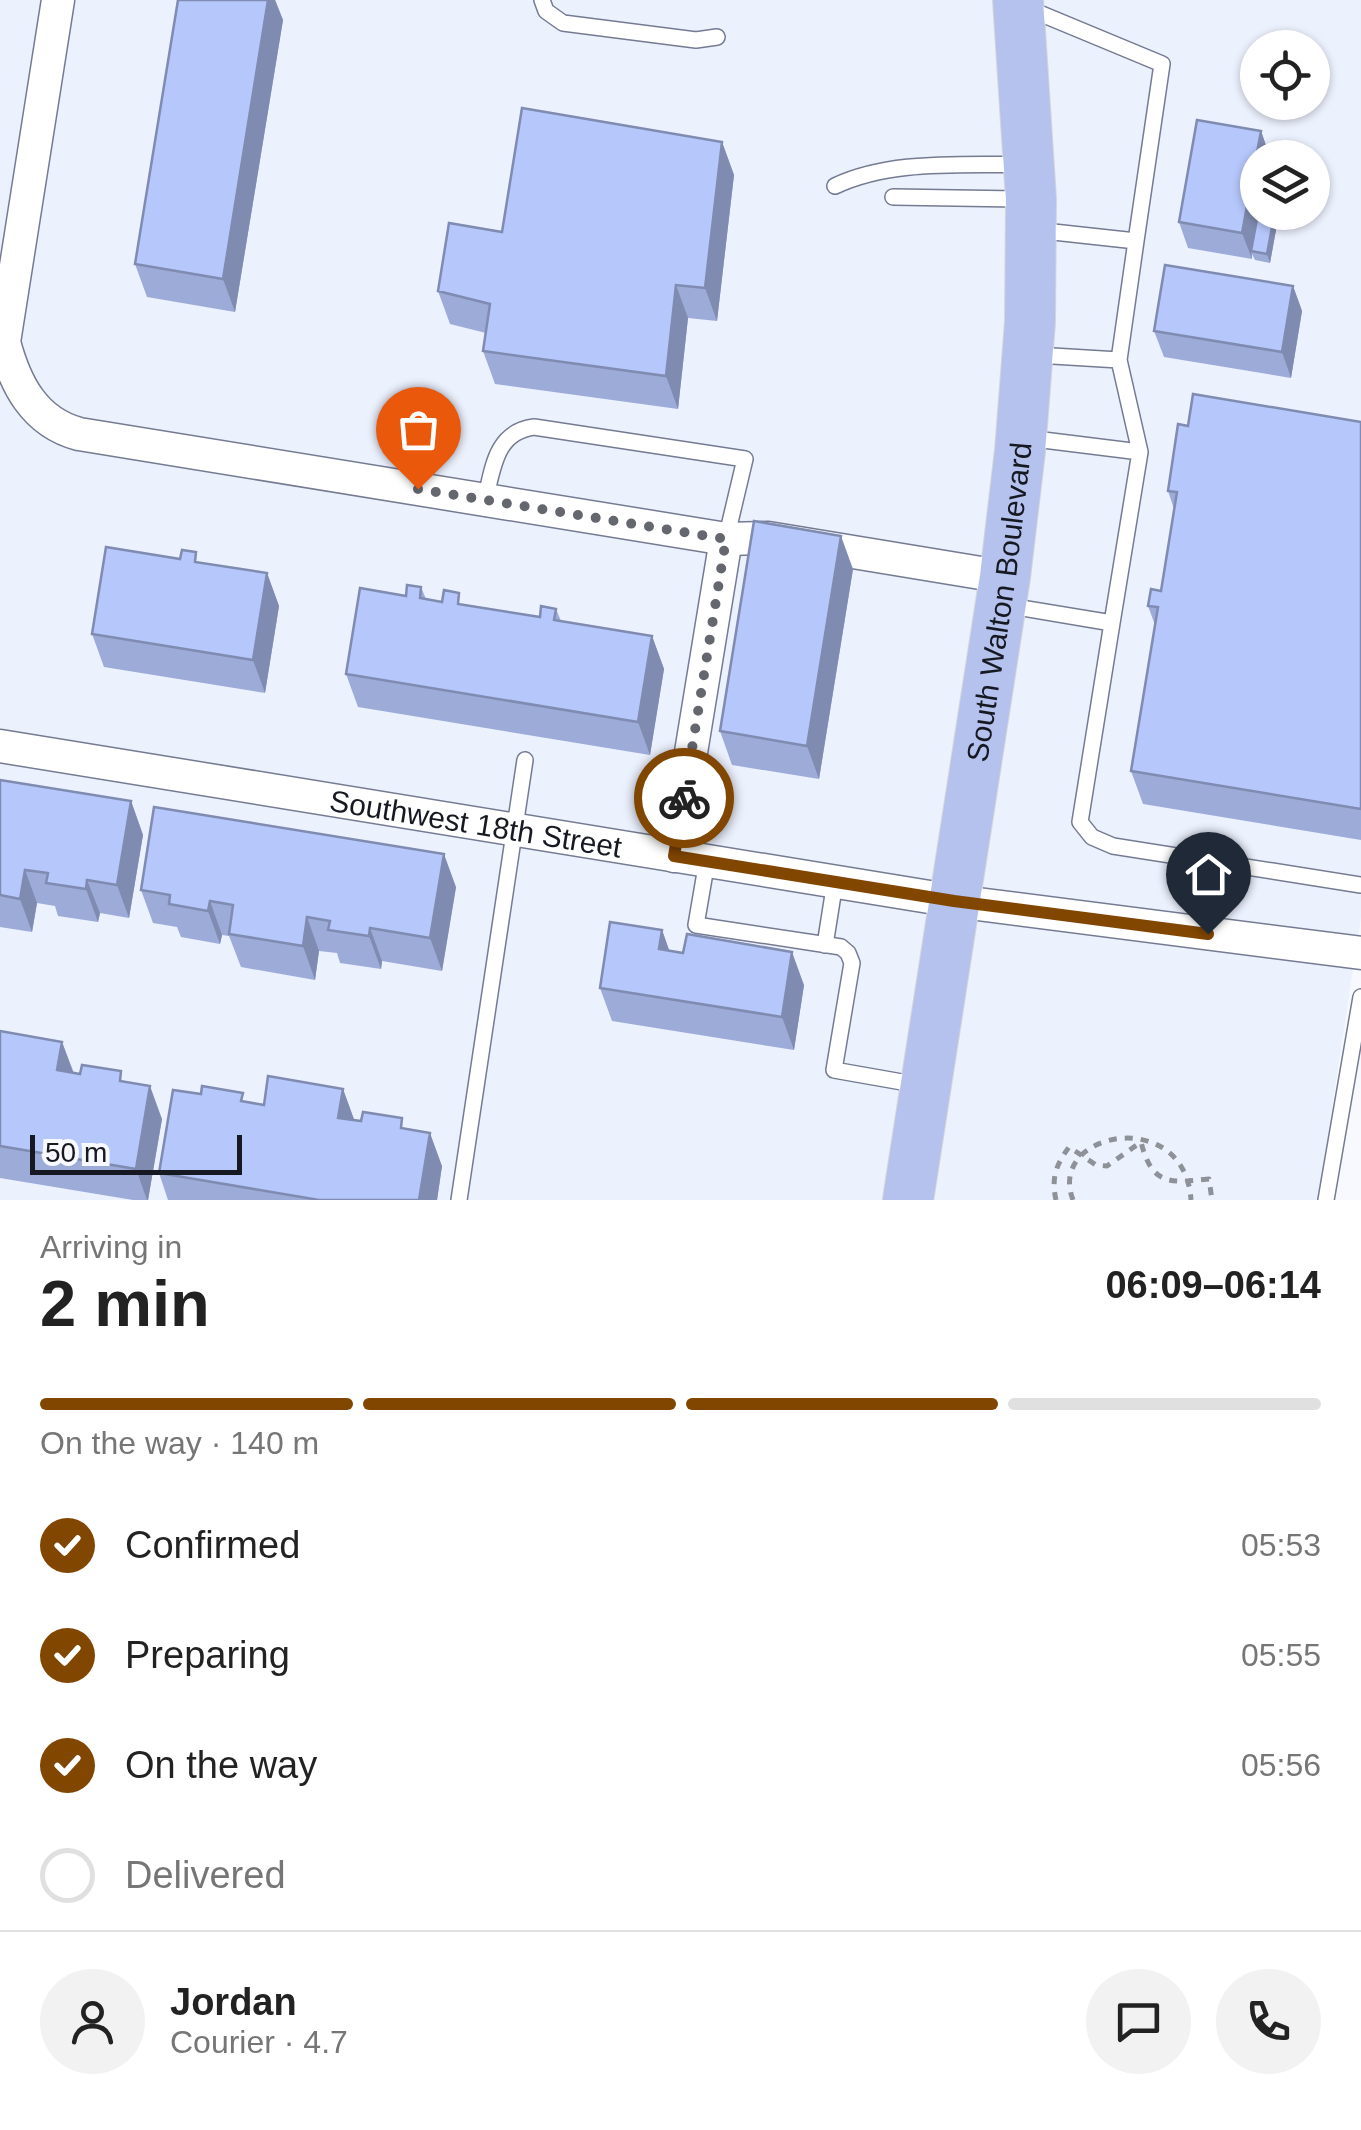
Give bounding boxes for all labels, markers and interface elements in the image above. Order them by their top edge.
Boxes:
map controls [1240,30,1330,230]
button: locate [1240,30,1330,120]
button: layers [1240,140,1330,230]
pin [376,387,461,490]
icon: bag [391,402,446,457]
street label: South Walton Boulevard [960,441,1037,764]
courier [634,748,734,848]
icon: bike [657,771,712,826]
street label: Southwest 18th Street [327,783,625,863]
pin [1166,832,1251,935]
icon: home [1181,847,1236,902]
scale bar [30,1130,242,1174]
text: 50 m [45,1137,107,1168]
text: Arriving in [40,1229,182,1265]
text: 06:09–06:14 [1105,1264,1321,1306]
text: 2 min [40,1267,210,1340]
text: On the way · 140 m [40,1425,319,1461]
icon: check [40,1518,95,1573]
text: Confirmed [125,1524,300,1566]
text: 05:53 [1241,1527,1321,1563]
icon: check [40,1628,95,1683]
text: Preparing [125,1634,290,1676]
text: 05:55 [1241,1637,1321,1673]
icon: check [40,1738,95,1793]
text: On the way [125,1744,317,1786]
text: 05:56 [1241,1747,1321,1783]
text: Delivered [125,1854,286,1896]
button: person [40,1969,145,2074]
button: chat [1086,1969,1191,2074]
button: phone [1216,1969,1321,2074]
text: Jordan [170,1981,297,2023]
text: Courier · 4.7 [170,2024,348,2060]

